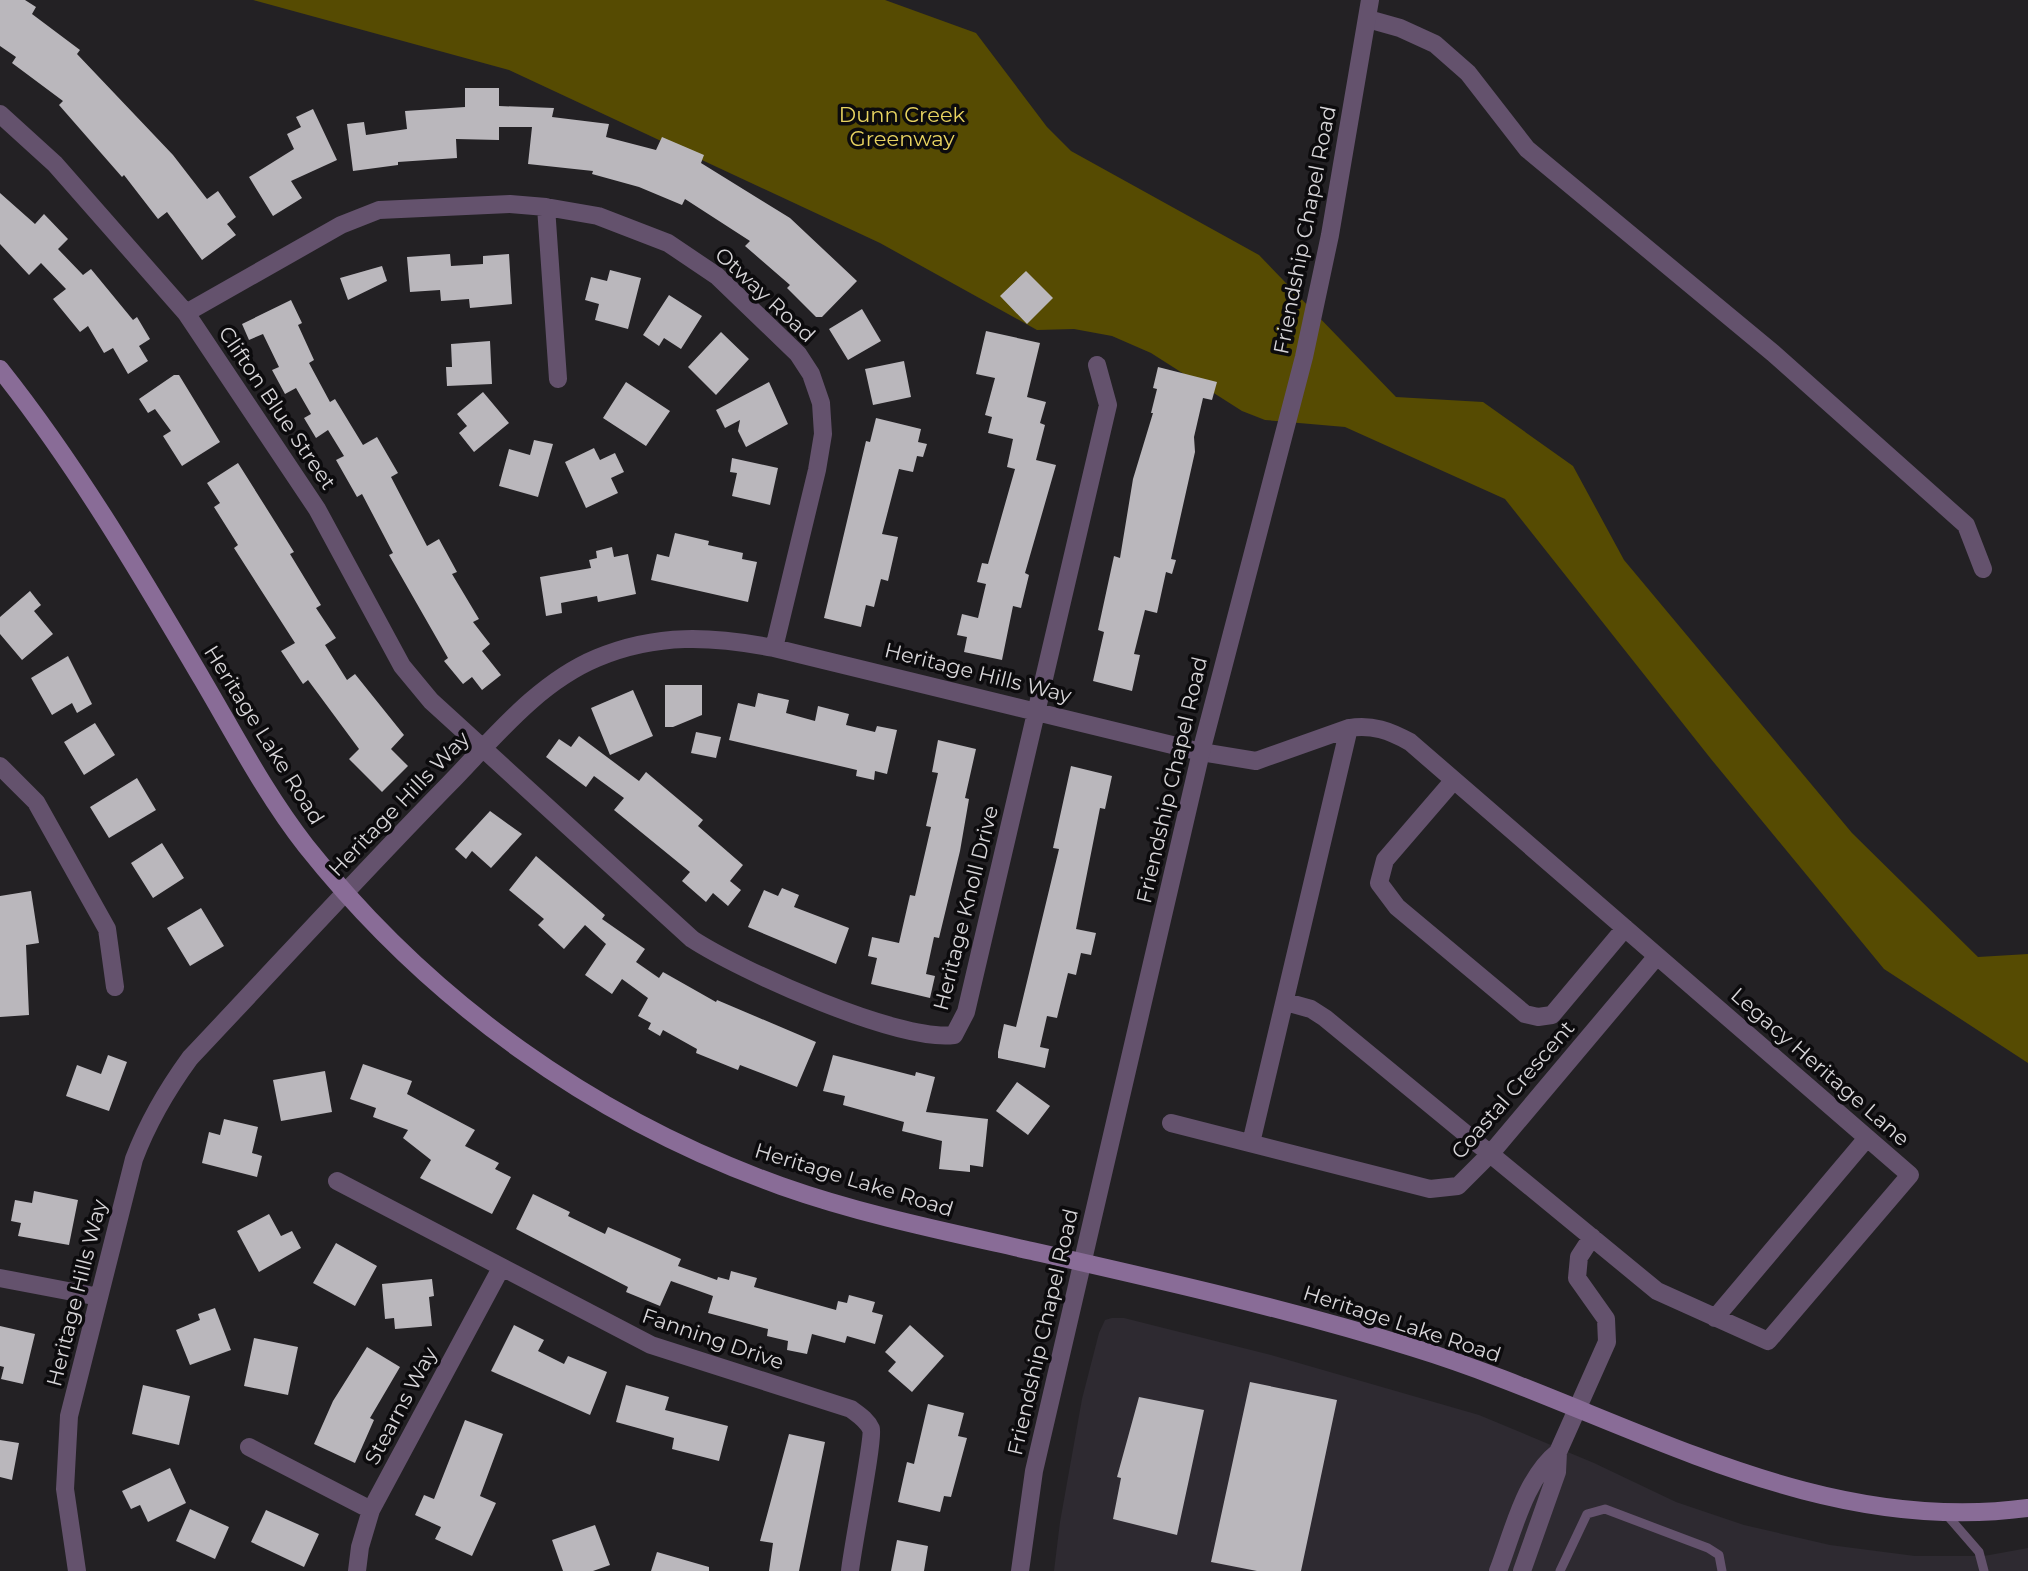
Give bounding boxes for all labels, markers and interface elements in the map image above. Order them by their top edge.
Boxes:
park label: Dunn Creek Greenway [839,102,966,151]
street label: Friendship Chapel Road [1268,104,1341,356]
street label: Otway Road [710,242,821,347]
street label: Clifton Blue Street [213,321,341,494]
street label: Heritage Hills Way [882,637,1075,708]
street label: Heritage Lake Road [199,641,330,829]
street label: Friendship Chapel Road [1131,654,1212,906]
street label: Heritage Hills Way [323,726,475,881]
street label: Heritage Knoll Drive [928,803,1003,1013]
street label: Legacy Heritage Lane [1726,982,1915,1151]
street label: Coastal Crescent [1446,1016,1579,1164]
street label: Heritage Lake Road [752,1137,957,1222]
street label: Heritage Hills Way [41,1196,112,1389]
street label: Friendship Chapel Road [1002,1206,1083,1458]
street label: Heritage Lake Road [1300,1280,1504,1367]
street label: Fanning Drive [639,1303,787,1374]
street label: Stearns Way [359,1342,442,1469]

